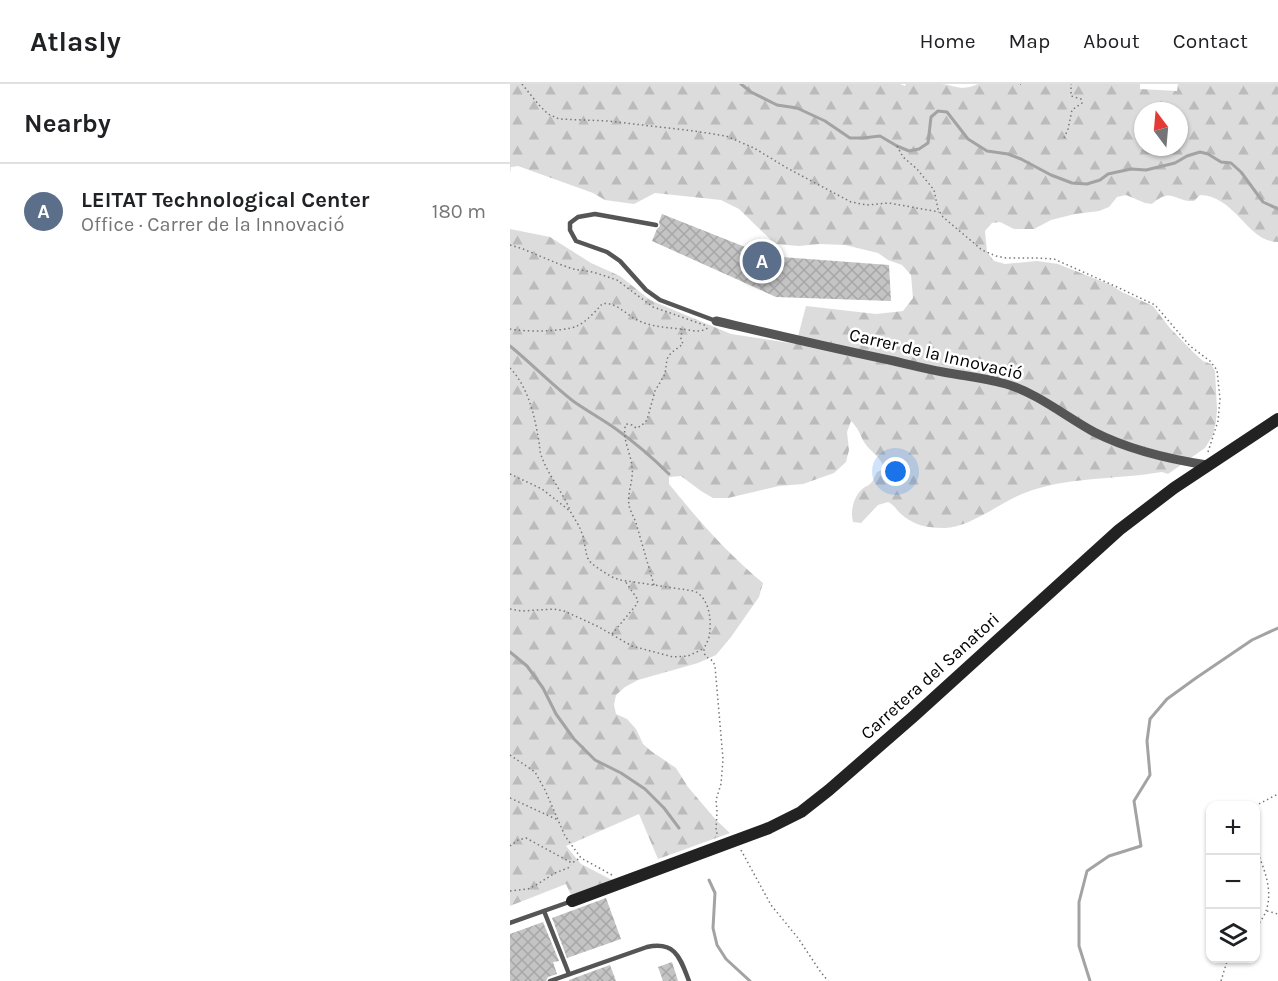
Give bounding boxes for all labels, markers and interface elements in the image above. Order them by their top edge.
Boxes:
text: Atlasly [30,25,121,58]
text: Home [920,29,976,53]
text: Map [1009,29,1050,53]
text: About [1083,29,1140,53]
text: Contact [1173,29,1248,53]
north arrow [1134,102,1188,156]
text: Nearby [24,108,111,139]
text: LEITAT Technological Center [81,187,369,213]
text: A [37,200,50,223]
text: 180 m [432,200,486,223]
text: Office · Carrer de la Innovació [81,213,344,236]
pin: A [742,238,782,284]
street label: Carrer de la Innovació [847,323,1025,385]
your location [881,457,910,486]
street label: Carretera del Sanatori [856,608,1004,744]
map controls [1206,801,1260,963]
button: + [1206,801,1260,855]
button: − [1206,855,1260,909]
button: layers [1206,909,1260,963]

